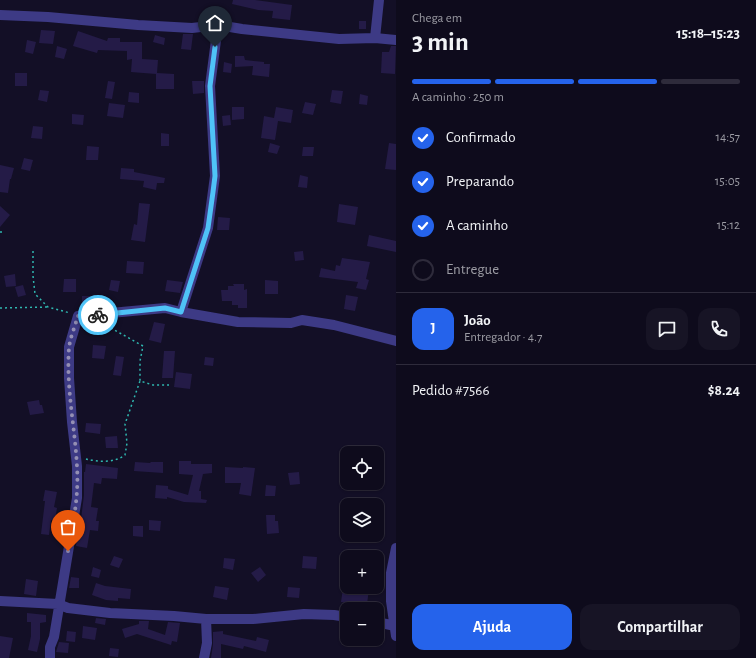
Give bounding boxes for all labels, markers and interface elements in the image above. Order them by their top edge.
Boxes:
pin [198,6,232,47]
icon: home [204,12,226,34]
text: Chega em [412,12,462,25]
text: 15:18–15:23 [676,26,740,41]
text: 3 min [412,29,469,55]
text: A caminho · 250 m [412,91,504,104]
icon: check [412,127,434,149]
text: Confirmado [446,130,516,145]
text: 14:57 [715,131,740,144]
icon: check [412,171,434,193]
text: Preparando [446,174,514,189]
text: 15:05 [715,175,740,188]
icon: check [412,215,434,237]
text: A caminho [446,218,508,233]
text: 15:12 [717,219,740,232]
text: Entregue [446,262,499,277]
courier [78,295,118,335]
icon: bike [87,304,109,326]
button: chat [646,308,688,350]
button: phone [698,308,740,350]
text: João [464,313,491,328]
text: J [430,321,436,336]
text: Entregador · 4.7 [464,331,542,344]
text: Pedido #7566 [412,383,489,398]
text: $8.24 [708,383,740,398]
map controls [340,446,384,646]
button: locate [340,446,384,490]
button: layers [340,498,384,542]
pin [51,510,85,551]
icon: bag [57,516,79,538]
button: + [340,550,384,594]
button: − [340,602,384,646]
button: Ajuda [412,604,572,650]
button: Compartilhar [580,604,740,650]

